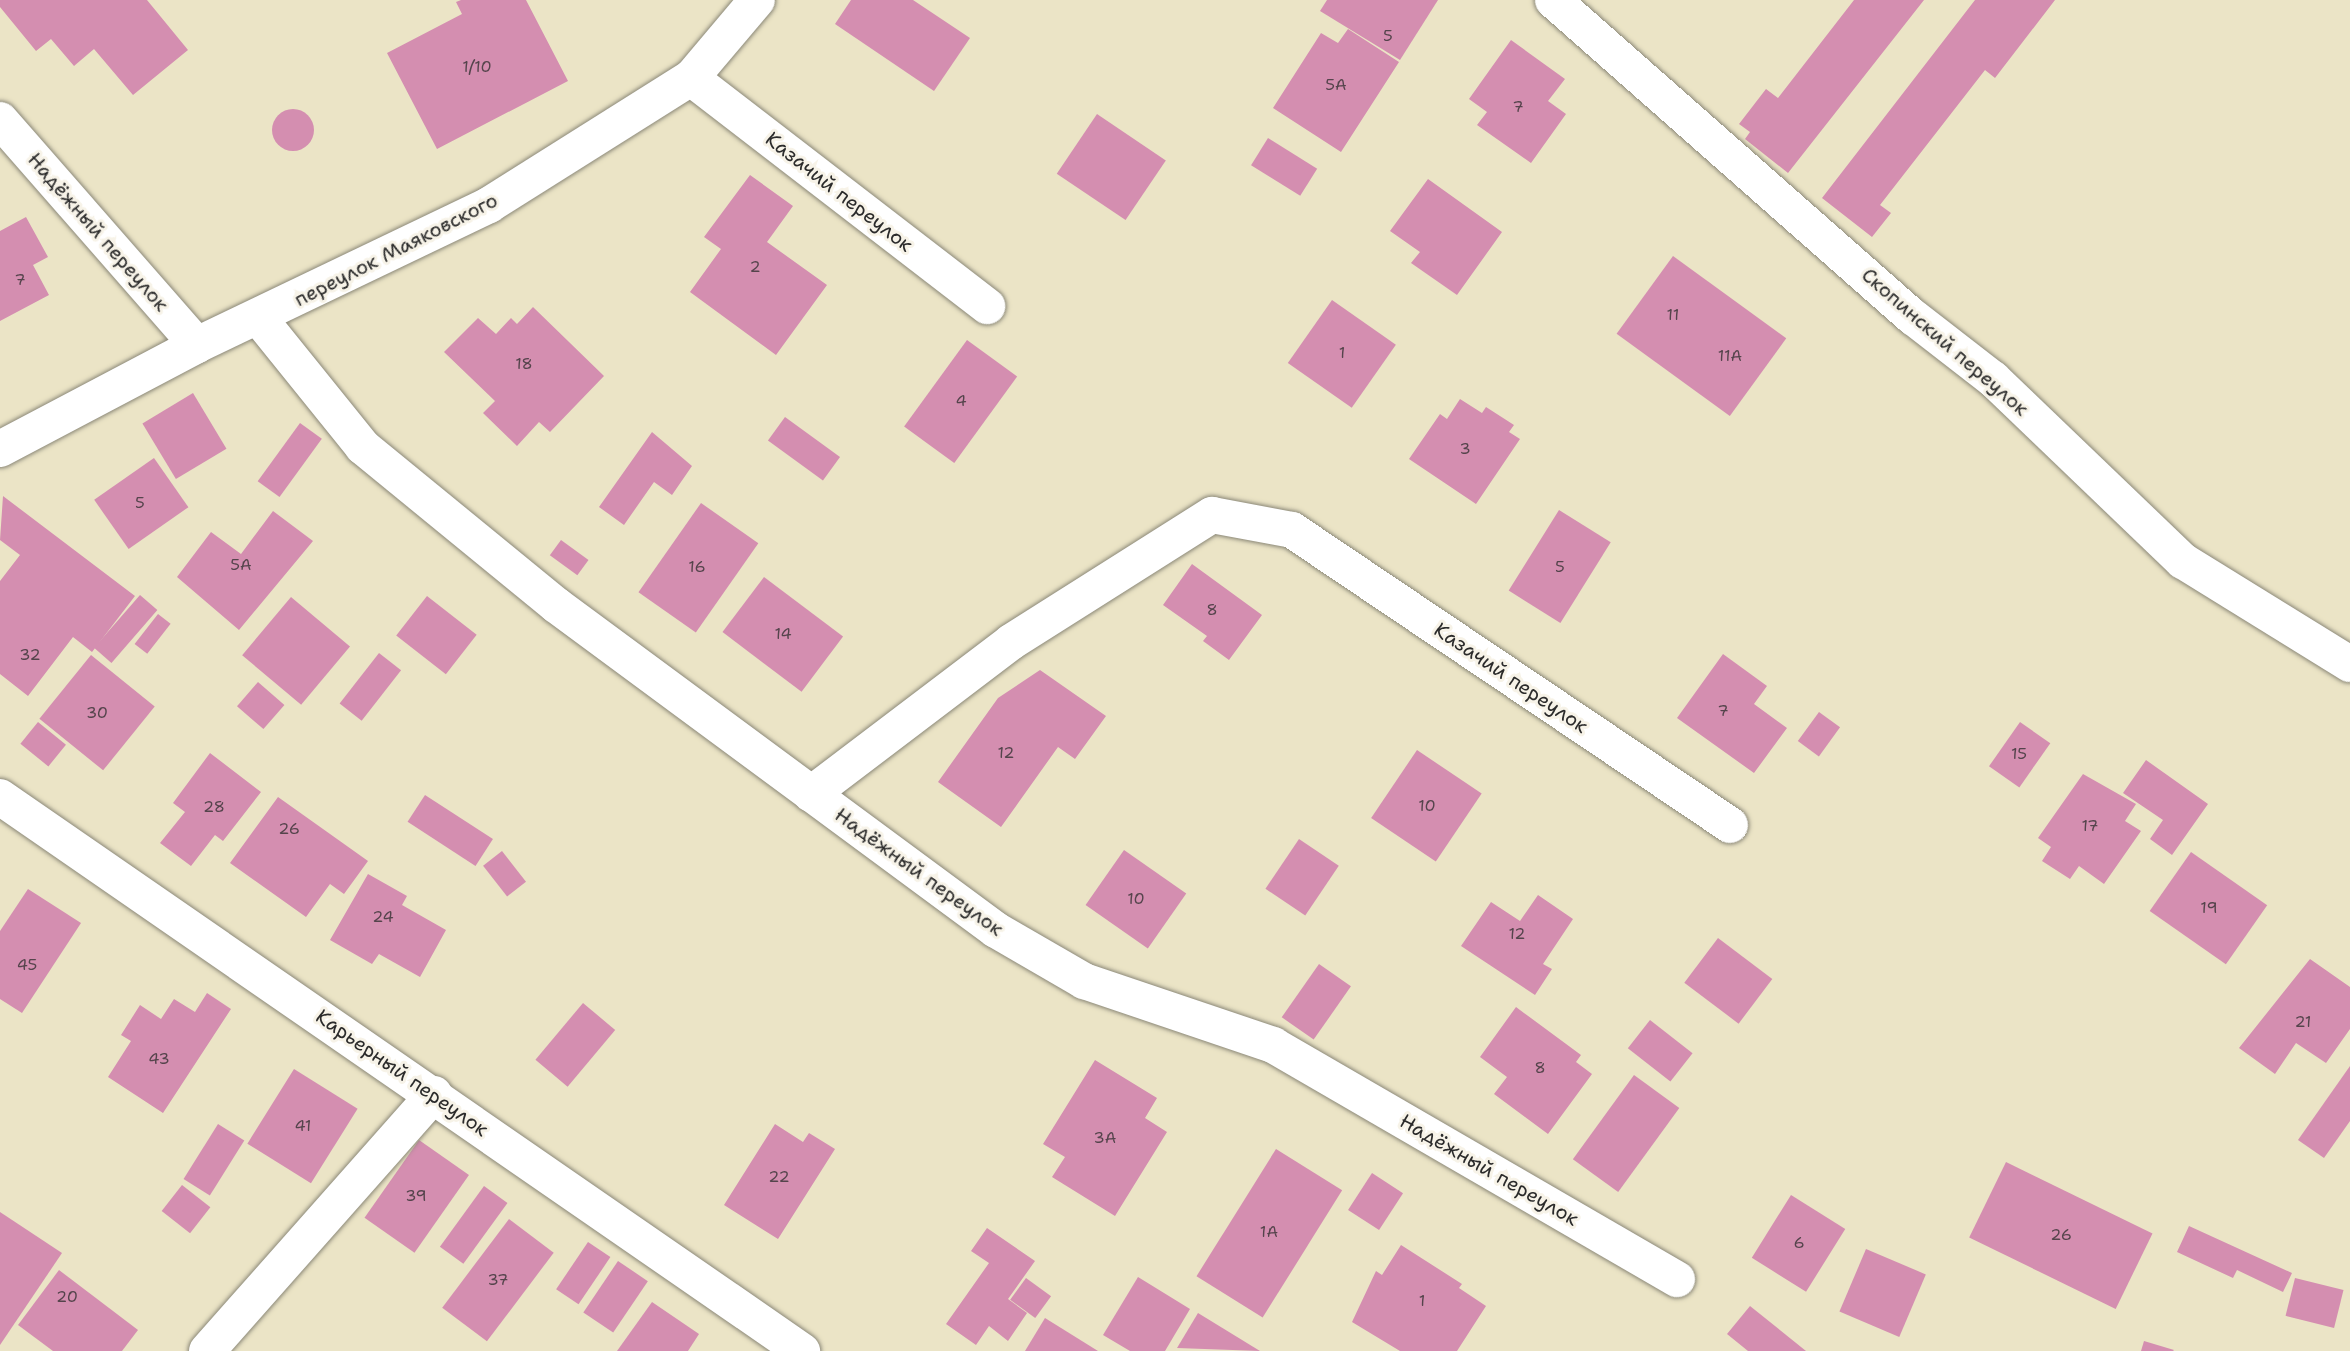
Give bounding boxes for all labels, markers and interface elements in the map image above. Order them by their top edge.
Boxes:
house number: 5 [1383,26,1393,46]
house number: 1/10 [462,57,492,77]
house number: 5А [1325,75,1347,95]
house number: 7 [1512,97,1524,117]
street label: Казачий переулок [761,127,917,257]
street label: Надёжный переулок [23,148,173,316]
street label: переулок Маяковского [290,188,502,312]
house number: 2 [749,257,761,277]
street label: Скопинский переулок [1857,263,2033,421]
house number: 7 [14,270,26,290]
house number: 11 [1667,305,1679,325]
house number: 1 [1339,343,1345,363]
house number: 11А [1718,346,1742,366]
house number: 18 [515,354,533,374]
house number: 4 [955,391,967,411]
house number: 3 [1459,439,1471,459]
house number: 5 [135,493,145,513]
house number: 5А [230,555,252,575]
house number: 16 [688,557,706,577]
house number: 5 [1555,557,1565,577]
house number: 8 [1206,600,1218,620]
street label: Казачий переулок [1430,618,1592,738]
house number: 14 [774,624,792,644]
house number: 32 [19,645,41,665]
house number: 7 [1717,701,1729,721]
house number: 30 [86,703,108,723]
house number: 12 [997,743,1015,763]
house number: 15 [2011,744,2027,764]
house number: 10 [1418,796,1436,816]
house number: 28 [203,797,225,817]
street label: Надёжный переулок [830,803,1008,941]
house number: 17 [2081,816,2099,836]
house number: 26 [278,819,300,839]
house number: 10 [1127,889,1145,909]
house number: 19 [2200,898,2218,918]
house number: 24 [372,907,394,927]
house number: 12 [1508,924,1526,944]
house number: 45 [17,955,37,975]
street label: Карьерный переулок [311,1004,493,1142]
house number: 21 [2294,1012,2312,1032]
house number: 43 [148,1049,170,1069]
house number: 8 [1534,1058,1546,1078]
street label: Надёжный переулок [1395,1109,1583,1231]
house number: 41 [294,1116,312,1136]
house number: 3А [1094,1128,1116,1148]
house number: 22 [768,1167,790,1187]
house number: 39 [405,1186,427,1206]
house number: 1А [1260,1222,1278,1242]
house number: 26 [2050,1225,2072,1245]
house number: 6 [1793,1233,1805,1253]
house number: 37 [487,1270,509,1290]
house number: 20 [56,1287,78,1307]
house number: 1 [1419,1291,1425,1311]

